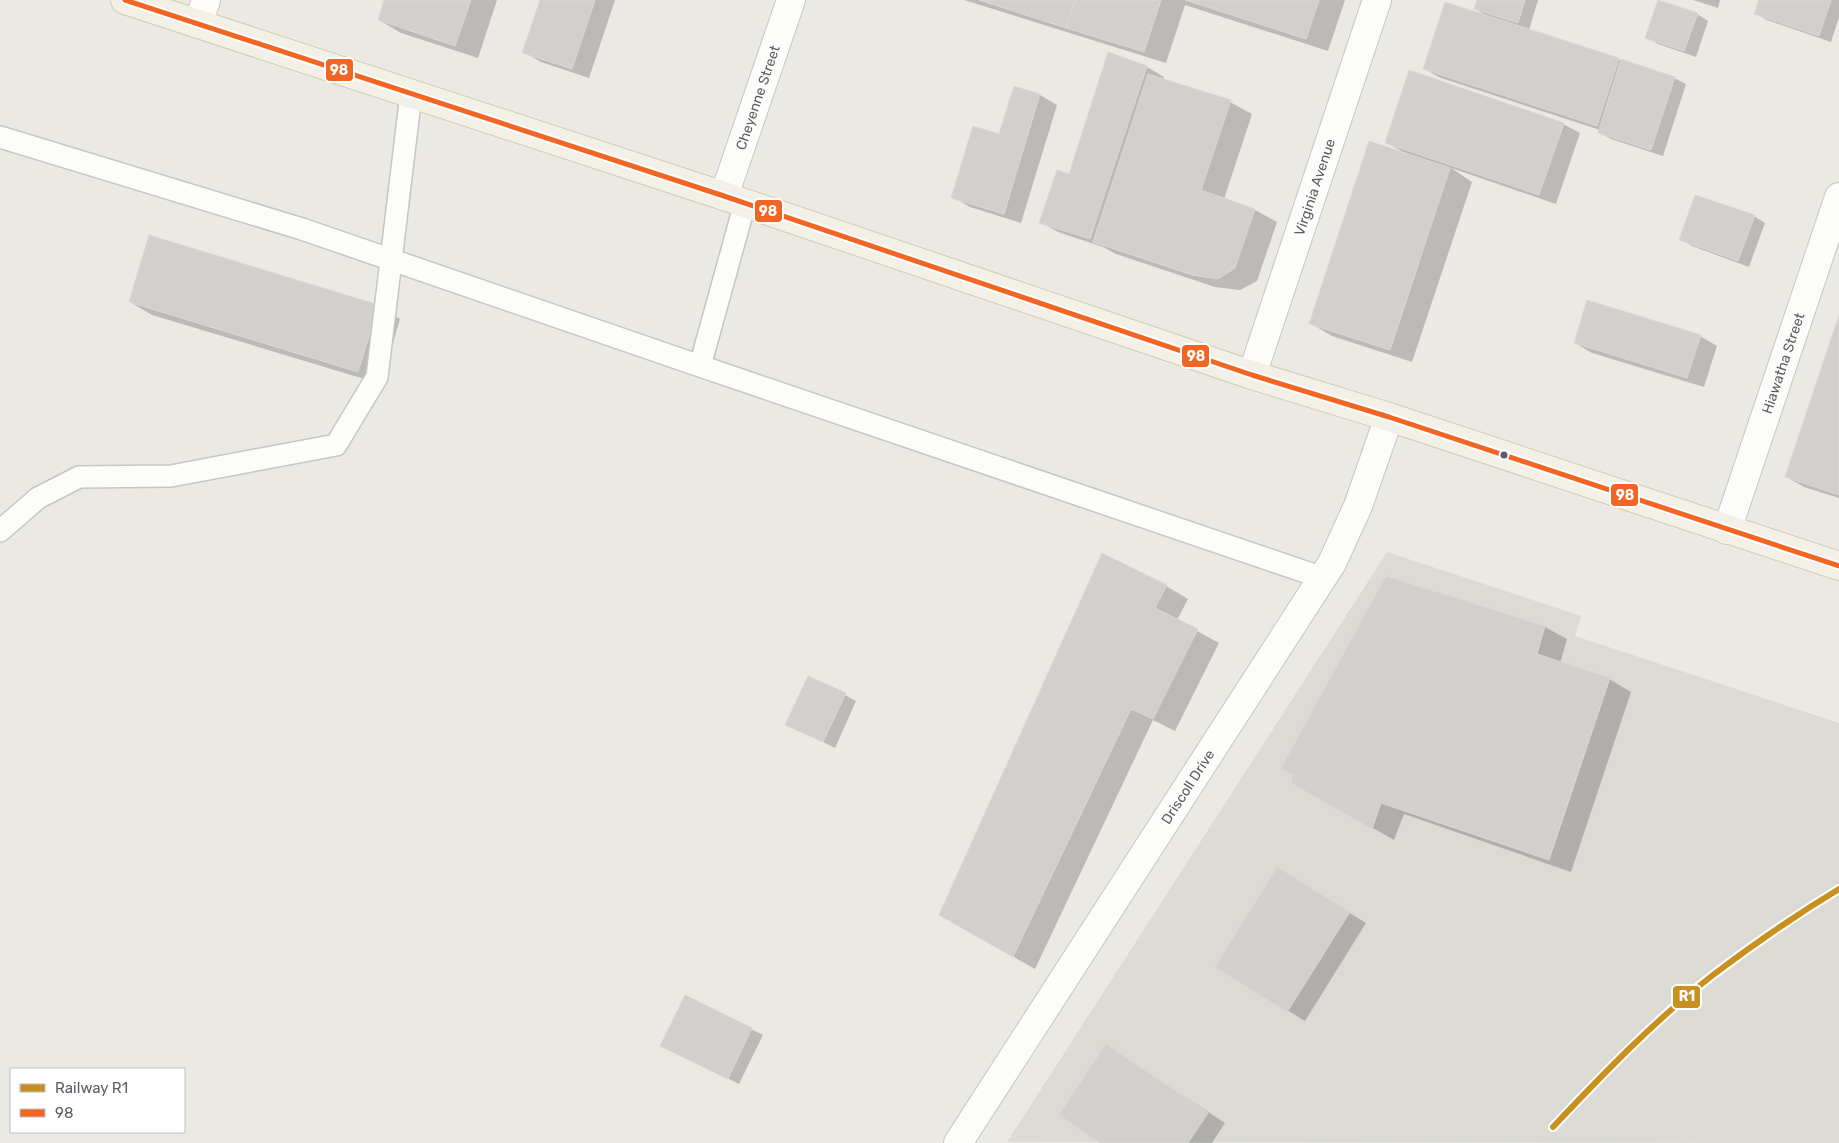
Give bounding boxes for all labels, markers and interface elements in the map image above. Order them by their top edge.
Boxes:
street label: Cheyenne Street [732,43,784,152]
line badge: 98 [325,58,354,82]
text: 98 [330,62,348,79]
street label: Virginia Avenue [1291,136,1339,238]
line badge: 98 [754,199,783,223]
text: 98 [759,203,777,220]
street label: Hiawatha Street [1759,310,1809,416]
line badge: 98 [1181,344,1210,368]
text: 98 [1187,348,1205,365]
unlabelled marker [1499,450,1509,460]
line badge: 98 [1610,483,1639,507]
text: 98 [1616,487,1634,504]
street label: Driscoll Drive [1158,746,1219,827]
line badge: R1 [1672,985,1701,1009]
text: R1 [1679,988,1695,1005]
legend [10,1068,185,1133]
text: Railway R1 [55,1079,128,1097]
text: 98 [55,1104,73,1122]

